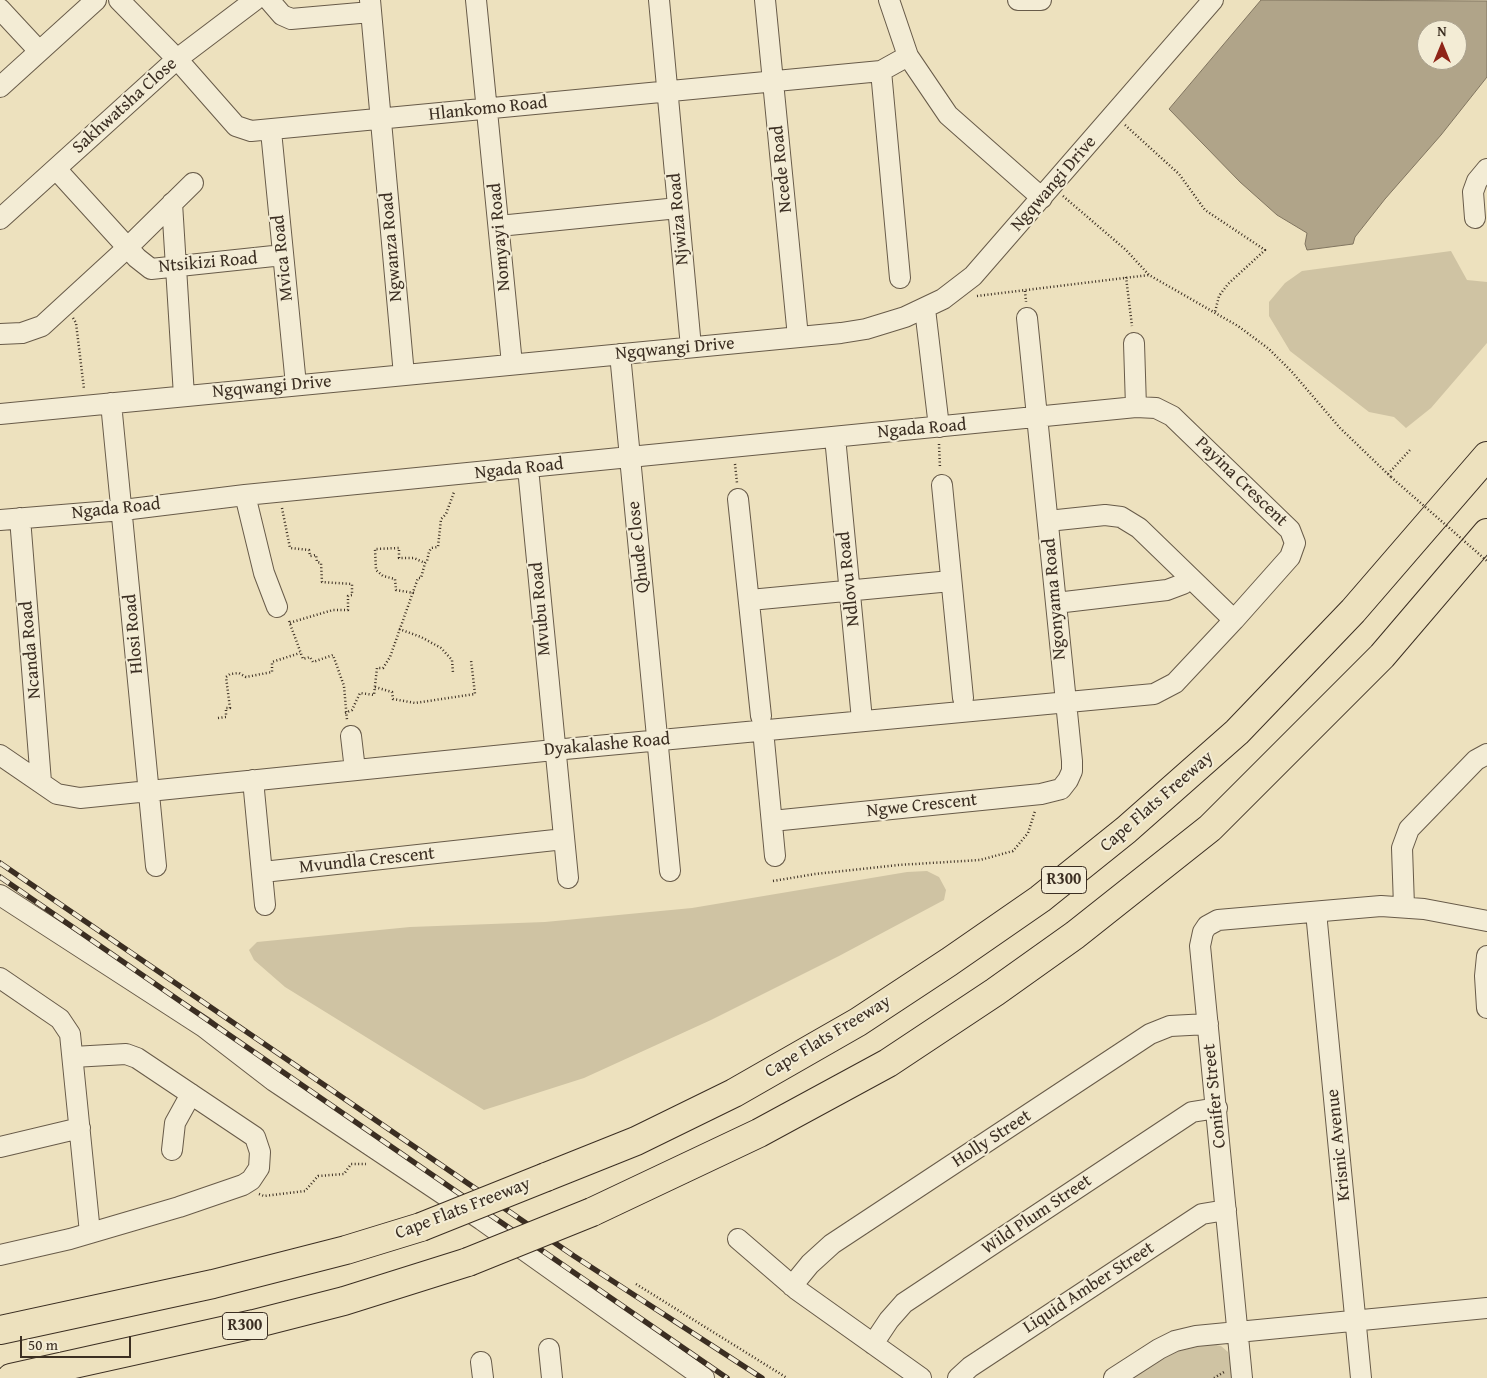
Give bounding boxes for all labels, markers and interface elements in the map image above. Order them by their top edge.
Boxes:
north arrow [1417,20,1467,70]
text: N [1437,21,1447,41]
street label: Sakhwatsha Close [68,53,182,159]
street label: Hlankomo Road [428,92,548,126]
street label: Ncede Road [767,124,797,214]
street label: Ngqwangi Drive [1007,132,1101,236]
street label: Njwiza Road [664,172,694,266]
street label: Nomyayi Road [485,182,515,292]
street label: Ngwanza Road [376,191,408,303]
street label: Mvica Road [268,214,298,302]
street label: Ntsikizi Road [158,248,258,278]
street label: Ngqwangi Drive [614,333,736,365]
street label: Ngqwangi Drive [211,371,333,403]
street label: Ngada Road [877,414,967,444]
street label: Payina Crescent [1190,432,1292,532]
street label: Ngada Road [474,454,564,484]
street label: Ngada Road [71,494,161,524]
street label: Qhude Close [623,500,655,594]
street label: Ndlovu Road [833,530,865,628]
street label: Ngonyama Road [1039,537,1071,661]
street label: Mvubu Road [526,561,556,657]
street label: Hlosi Road [120,593,148,675]
street label: Ncanda Road [16,600,46,700]
street label: Dyakalashe Road [543,729,671,761]
street label: Cape Flats Freeway [1096,747,1218,857]
street label: Ngwe Crescent [866,789,978,823]
street label: Mvundla Crescent [298,843,436,879]
road number: R300 [1042,866,1086,894]
street label: Cape Flats Freeway [761,991,895,1083]
street label: Conifer Street [1199,1043,1231,1149]
street label: Krisnic Avenue [1322,1088,1356,1202]
street label: Holly Street [949,1106,1035,1172]
street label: Wild Plum Street [978,1170,1096,1260]
street label: Cape Flats Freeway [392,1173,534,1245]
street label: Liquid Amber Street [1019,1238,1159,1338]
road number: R300 [222,1312,268,1340]
scale bar [22,1326,134,1358]
text: 50 m [28,1334,58,1355]

